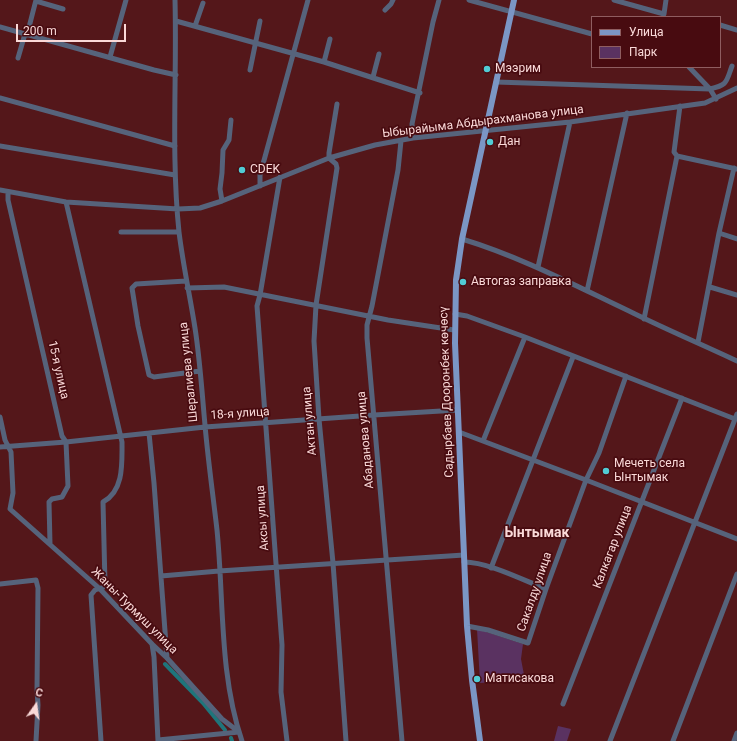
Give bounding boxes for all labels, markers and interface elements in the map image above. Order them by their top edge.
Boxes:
scale bar [18,16,128,42]
legend [591,16,721,68]
text: 200 m [23,24,57,38]
text: Улица [629,25,664,39]
text: Парк [629,45,657,59]
place label: Мээрим [495,62,541,76]
marker: Мээрим [482,64,492,74]
street label: Ыбырайыма Абдырахманова улица [381,102,585,142]
place label: Дан [498,135,520,149]
marker: Дан [485,137,495,147]
place label: CDEK [250,163,280,177]
marker: CDEK [237,165,247,175]
place label: Автогаз заправка [471,275,571,289]
marker: Автогаз заправка [458,277,468,287]
street label: Садырбаев Дооронбек көчөсү [437,306,457,478]
street label: Шералиева улица [177,321,201,423]
street label: 15-я улица [44,339,72,401]
street label: Актан улица [300,386,320,456]
street label: Абаданова улица [355,391,377,489]
street label: 18-я улица [210,405,270,423]
place label: Мечеть села Ынтымак [614,457,685,485]
marker: Мечеть села Ынтымак [601,466,611,476]
street label: Аксы улица [254,485,272,551]
street label: Калкагар улица [590,503,636,591]
district label: Ынтымак [505,525,569,541]
street label: Сакалду улица [515,550,555,634]
street label: Жаны-Турмуш улица [88,565,180,657]
place label: Матисакова [485,672,554,686]
marker: Матисакова [472,674,482,684]
north arrow [16,685,56,725]
text: С [34,686,44,700]

